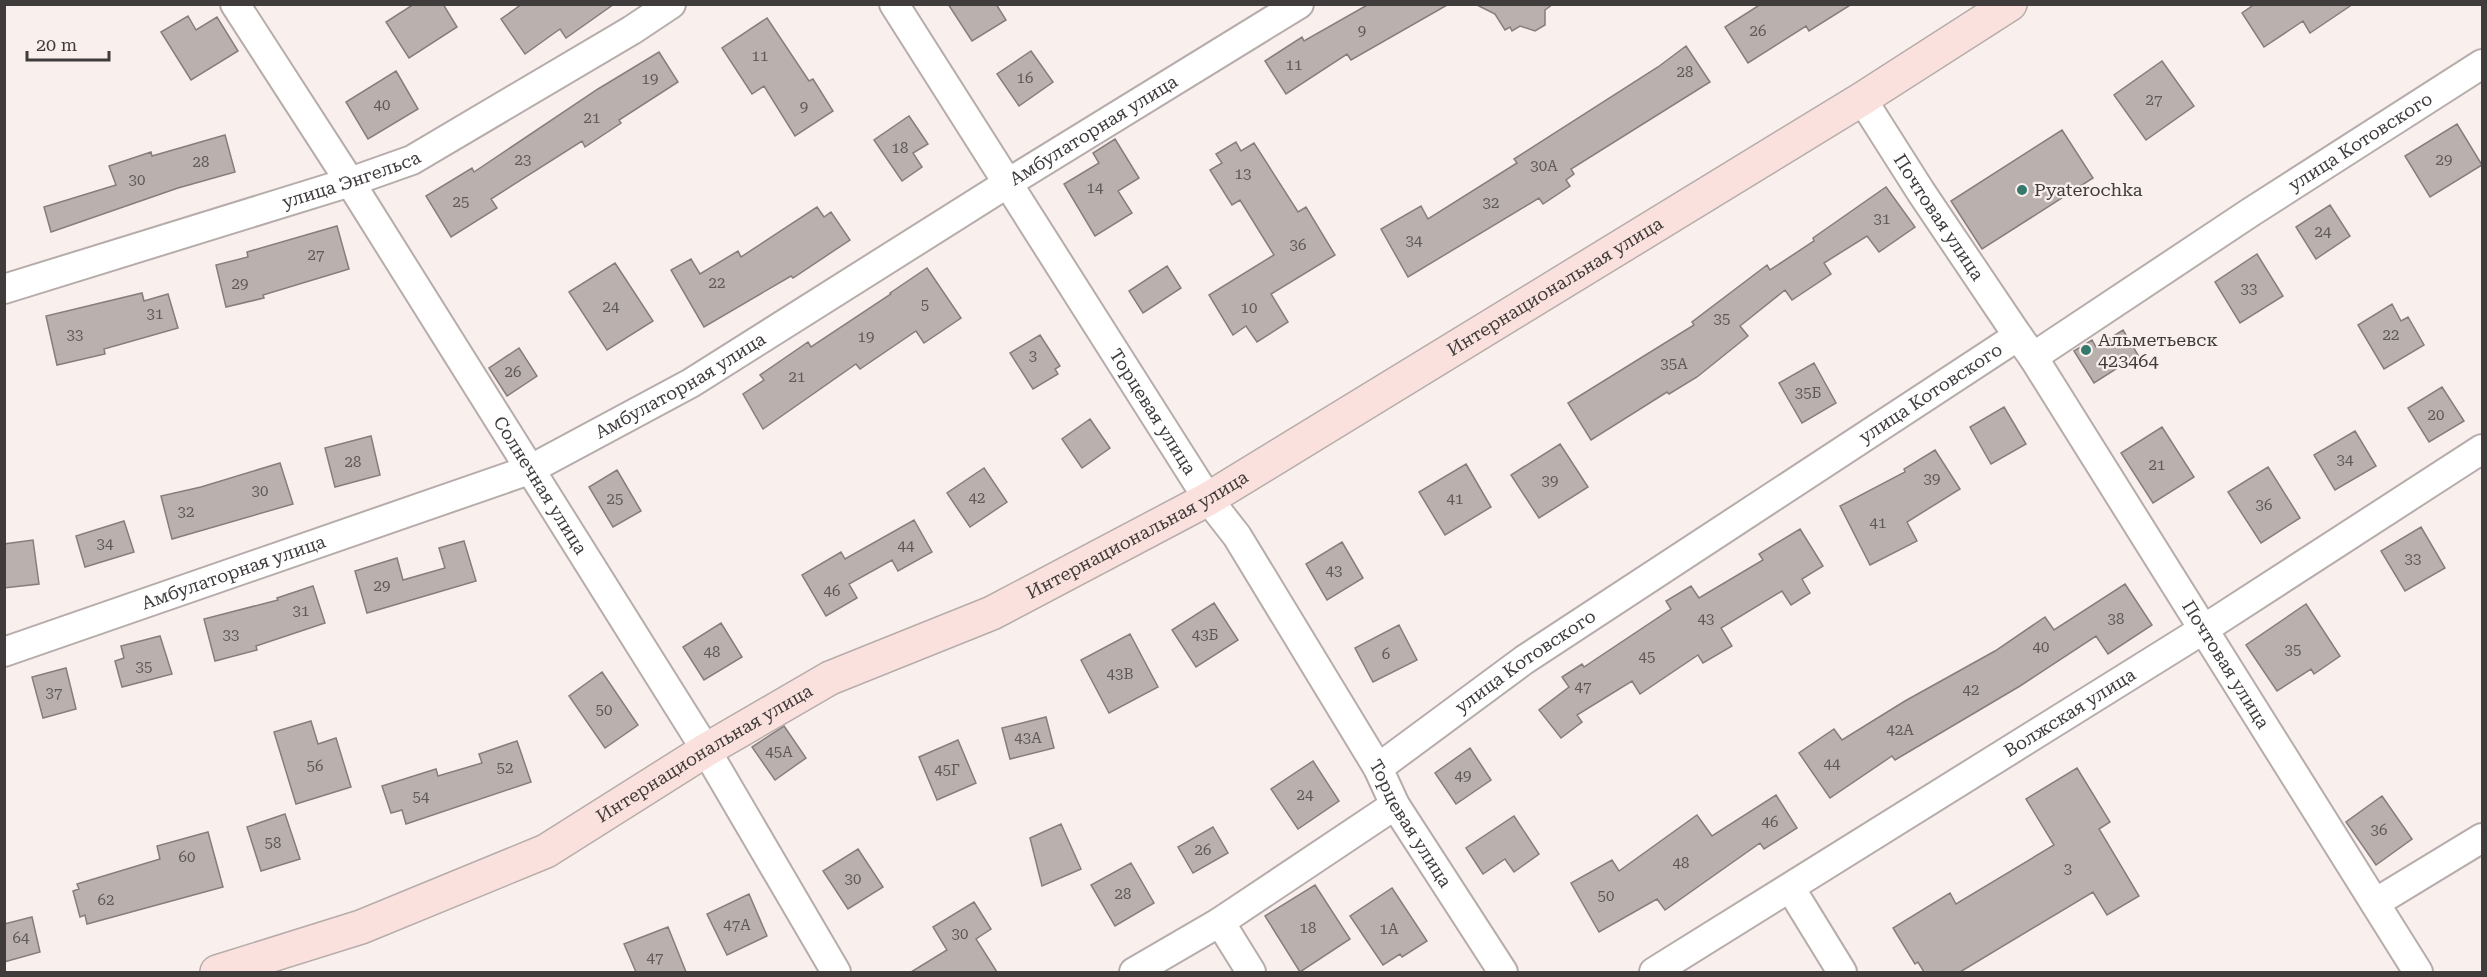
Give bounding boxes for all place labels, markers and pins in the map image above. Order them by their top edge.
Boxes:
place label: Pyaterochka [2034,179,2143,200]
marker: Pyaterochka [2015,183,2029,197]
place label: Альметьевск 423464 [2098,329,2218,371]
marker: Альметьевск 423464 [2079,343,2093,357]

